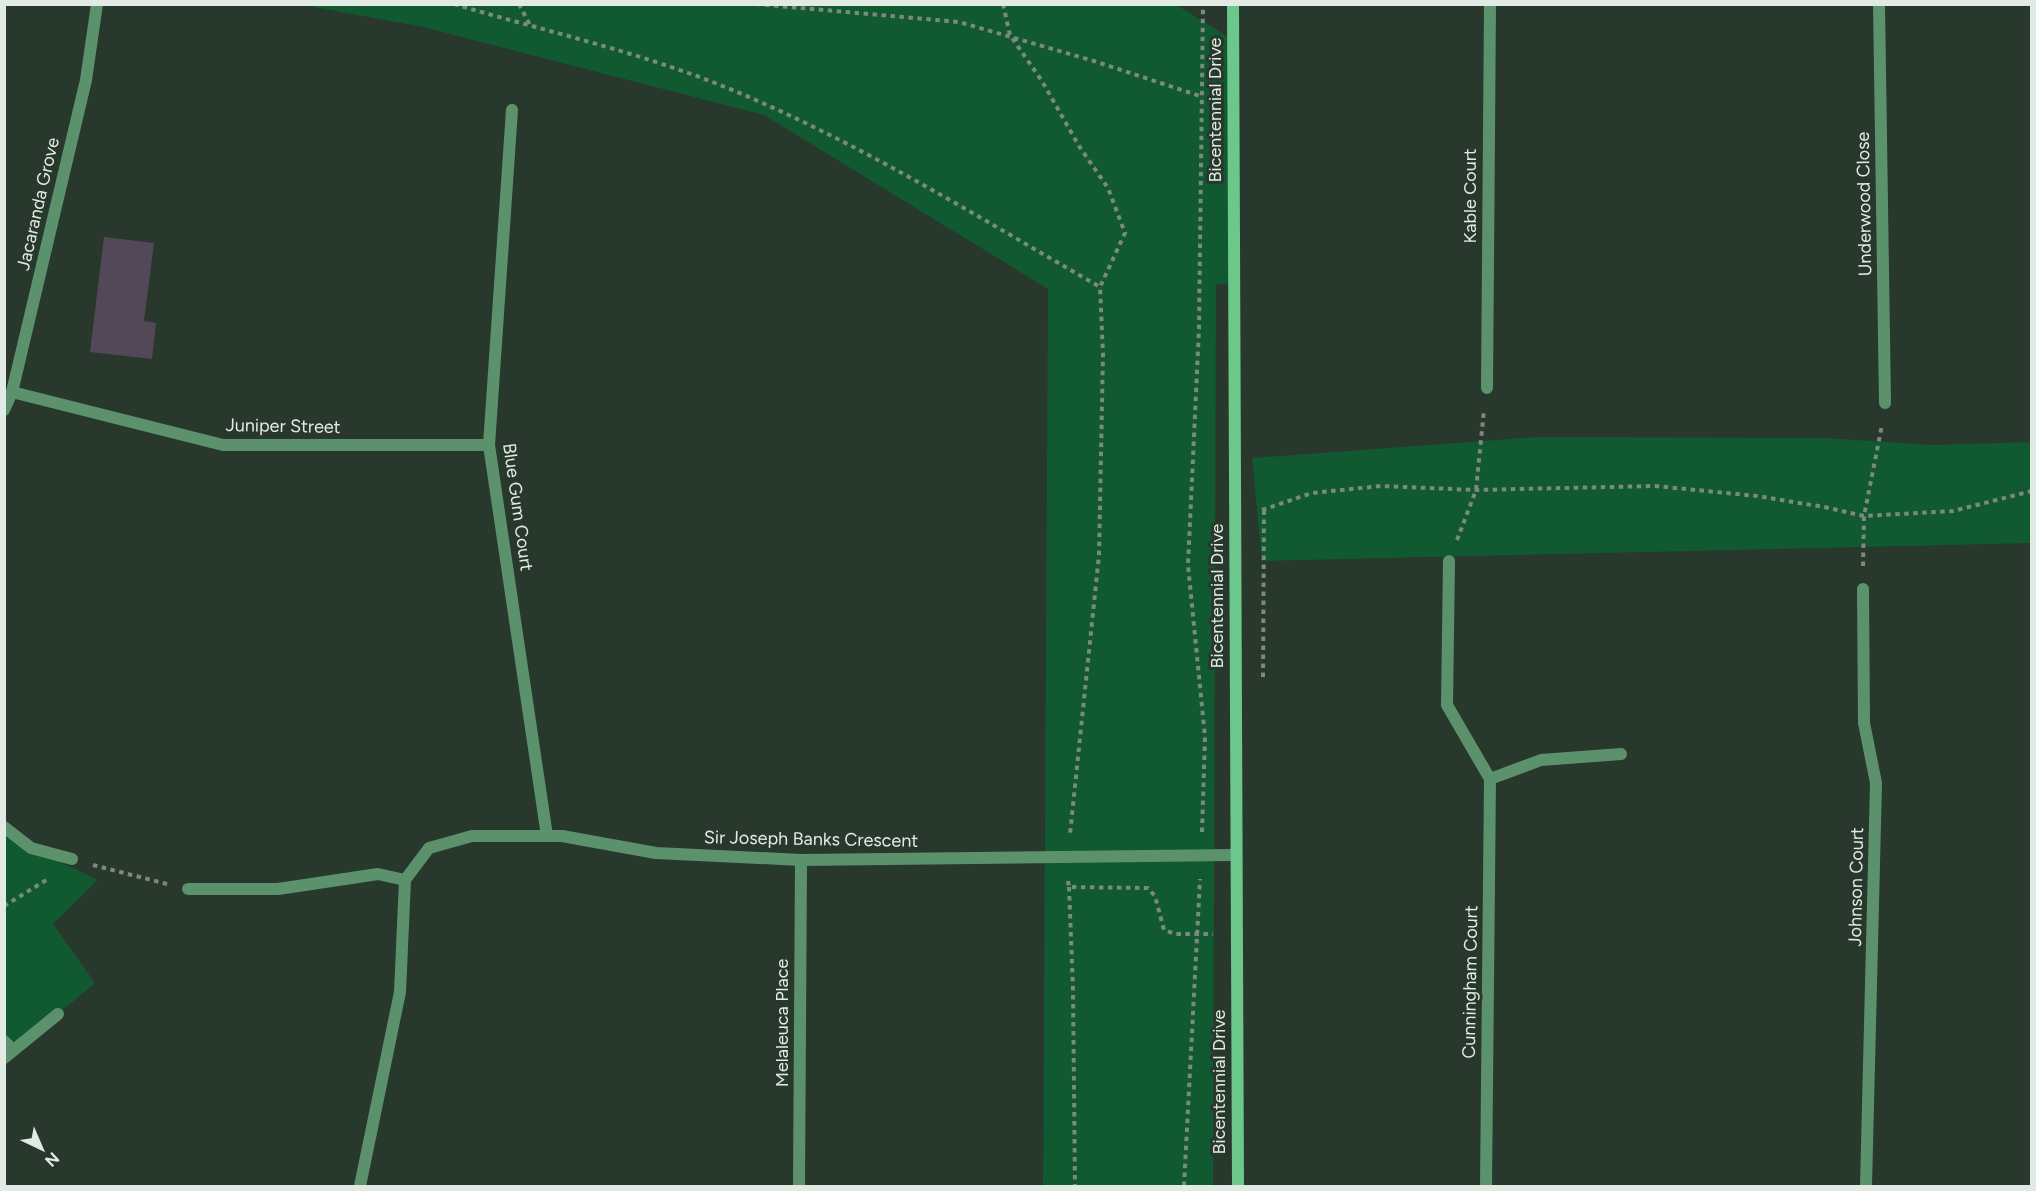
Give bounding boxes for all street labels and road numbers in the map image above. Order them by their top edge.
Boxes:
street label: Bicentennial Drive [1204,37,1226,182]
street label: Underwood Close [1852,131,1876,276]
street label: Jacaranda Grove [12,135,64,273]
street label: Kable Court [1459,148,1481,244]
street label: Juniper Street [225,414,341,438]
street label: Blue Gum Court [498,442,538,573]
street label: Bicentennial Drive [1206,523,1228,668]
street label: Sir Joseph Banks Crescent [704,826,919,852]
street label: Johnson Court [1844,827,1868,947]
street label: Cunningham Court [1458,905,1482,1059]
street label: Melaleuca Place [771,959,793,1087]
street label: Bicentennial Drive [1208,1009,1230,1154]

